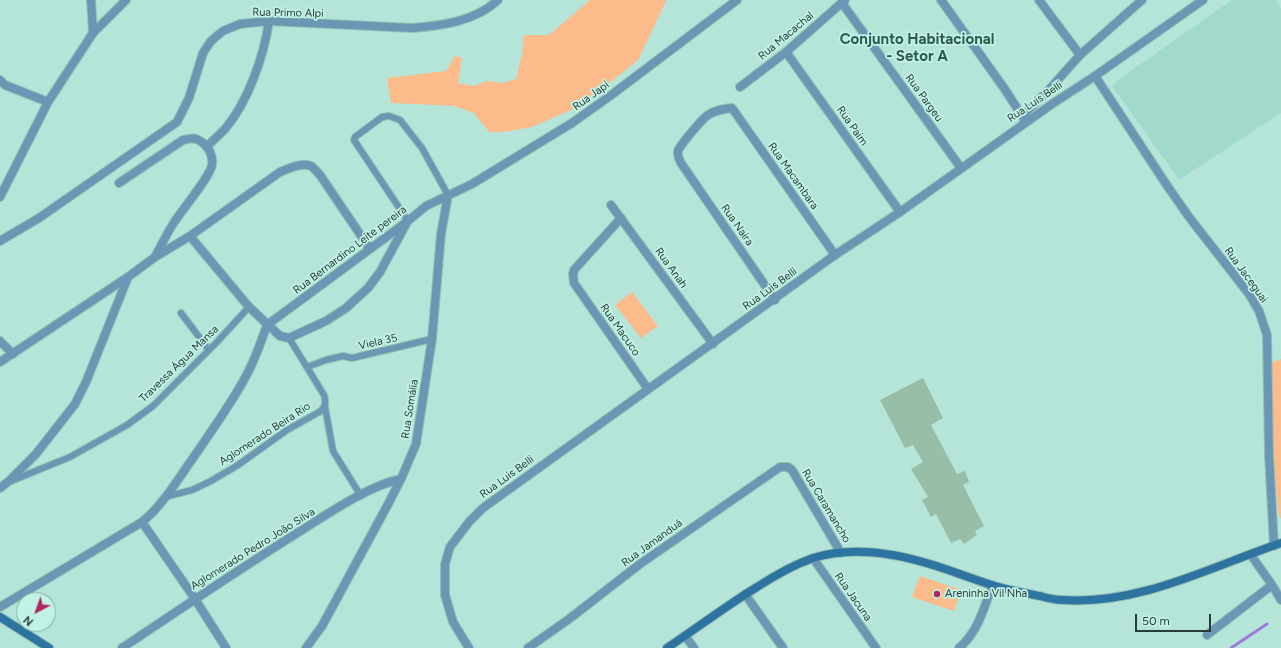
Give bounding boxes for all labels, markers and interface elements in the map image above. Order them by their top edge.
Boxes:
street label: Rua Primo Alpi [252,6,324,20]
street label: Rua Macachal [756,9,816,63]
district label: Conjunto Habitacional - Setor A [840,31,994,66]
street label: Rua Pargeu [902,72,946,124]
street label: Rua Japi [570,78,612,114]
street label: Rua Luis Belli [1005,79,1065,125]
street label: Rua Paim [834,104,870,148]
street label: Rua Macambara [765,140,821,212]
street label: Rua Naira [718,202,756,248]
street label: Rua Bernardino Leite pereira [291,203,409,297]
street label: Rua Anah [652,245,690,291]
street label: Rua Jaceguai [1221,245,1271,305]
street label: Rua Luis Belli [740,265,800,313]
street label: Rua Macuco [597,301,643,359]
street label: Travessa Água Mansa [137,323,221,405]
street label: Viela 35 [357,331,399,353]
street label: Rua Somália [399,378,421,440]
street label: Aglomerado Beira Rio [217,400,313,468]
street label: Rua Luis Belli [477,453,537,501]
street label: Rua Caramancho [799,467,853,545]
street label: Aglomerado Pedro João Silva [188,505,318,593]
street label: Rua Jamanduá [619,517,685,569]
street label: Rua Jacuna [831,570,875,624]
place label: Areninha Vil Nha [945,587,1027,601]
marker: Areninha Vil Nha [932,589,942,599]
north arrow [16,592,56,632]
scale bar [1137,606,1213,632]
text: N [21,613,36,628]
text: 50 m [1142,614,1170,628]

